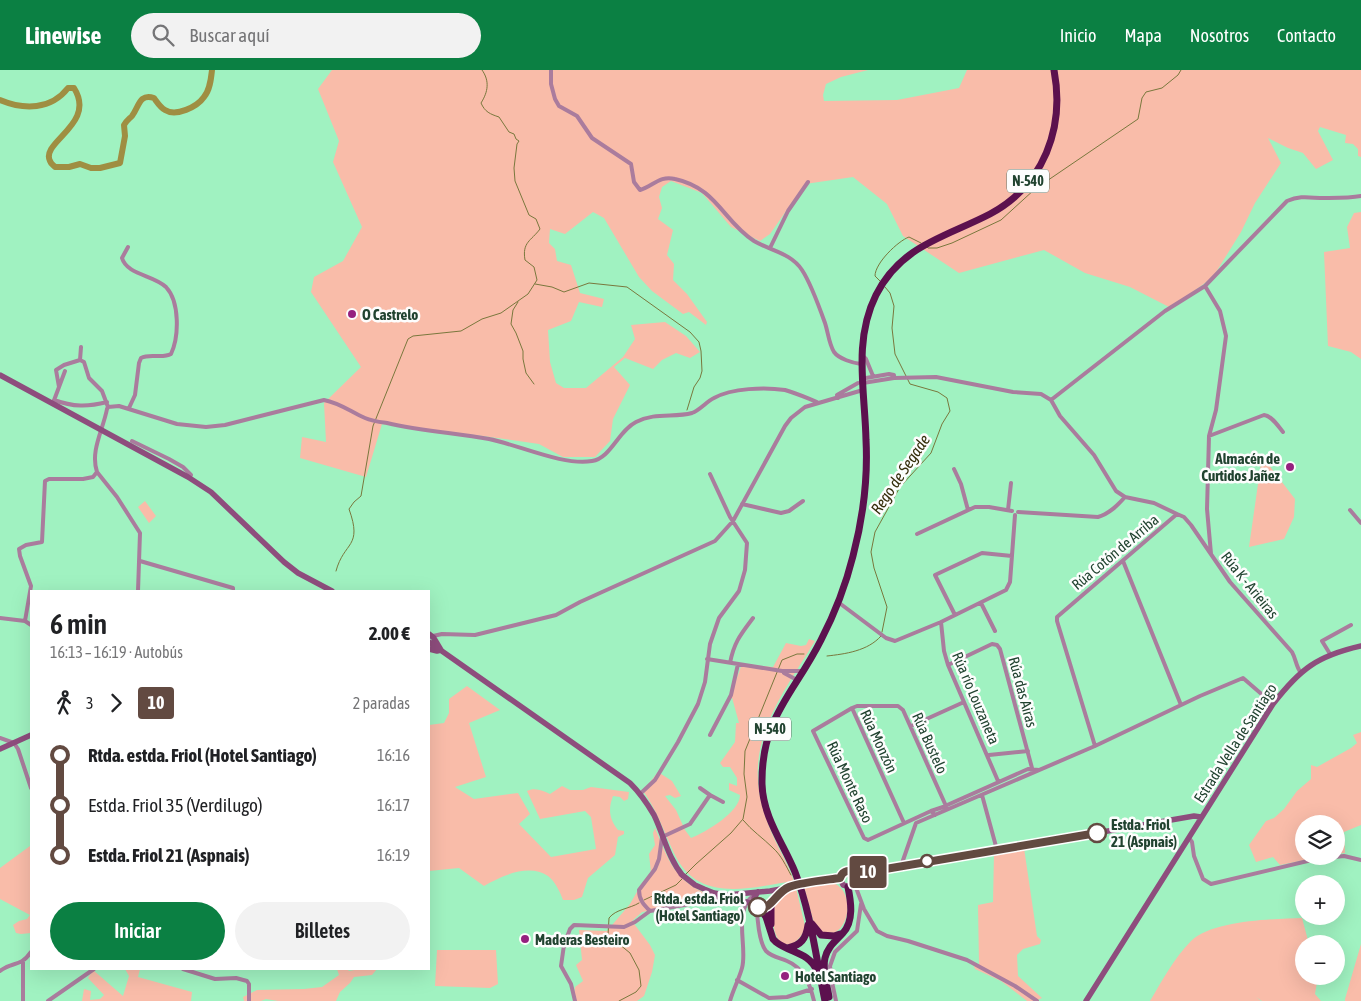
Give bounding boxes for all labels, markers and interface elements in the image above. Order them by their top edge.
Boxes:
search box [131,13,481,58]
icon: search [149,21,177,49]
text: Linewise [25,22,101,49]
text: Buscar aquí [189,24,270,46]
text: Inicio [1060,25,1096,46]
text: Mapa [1124,25,1162,46]
text: Nosotros [1190,25,1249,46]
text: Contacto [1277,25,1336,46]
road number: N-540 [1007,170,1049,192]
place label: O Castrelo [362,306,418,323]
marker: O Castrelo [346,308,358,320]
water label: Rego de Segade [867,431,934,518]
place label: Almacén de Curtidos Jañez [1201,450,1281,484]
marker: Almacén de Curtidos Jañez [1284,461,1296,473]
street label: Rúa Cotón de Arriba [1068,511,1162,593]
street label: Rúa K - Arieiras [1218,548,1282,622]
text: 6 min [50,608,107,640]
text: 2.00 € [369,622,410,644]
text: 16:13 – 16:19 · Autobús [50,643,183,661]
street label: Rúa río Louzaneta [949,649,1003,747]
street label: Rúa das Airas [1005,655,1041,729]
street label: Estrada Vella de Santiago [1190,680,1280,806]
icon: walk [50,689,78,717]
icon: forward [102,689,130,717]
text: 10 [148,692,164,713]
text: 3 [86,694,94,712]
text: 2 paradas [353,694,410,712]
street label: Rúa Monzón [857,707,901,775]
street label: Rúa Bustelo [909,710,951,776]
road number: N-540 [749,718,791,741]
street label: Rúa Monte Raso [824,739,876,825]
text: Rtda. estda. Friol (Hotel Santiago) [88,744,317,766]
text: 16:16 [377,746,410,764]
text: Estda. Friol 35 (Verdilugo) [88,794,263,816]
text: 16:17 [377,796,410,814]
map controls [1295,815,1345,985]
button: layers [1295,815,1345,865]
place label: Estda. Friol 21 (Aspnais) [1111,816,1177,850]
marker: Estda. Friol 21 (Aspnais) [1087,823,1107,843]
text: Estda. Friol 21 (Aspnais) [88,844,249,866]
text: 16:19 [377,846,410,864]
unlabelled marker [920,854,934,868]
line badge: 10 [846,856,890,888]
text: 10 [860,861,876,882]
button: + [1295,875,1345,925]
place label: Rtda. estda. Friol (Hotel Santiago) [654,890,745,924]
marker: Rtda. estda. Friol (Hotel Santiago) [748,897,768,917]
button: Iniciar [50,902,225,960]
button: Billetes [235,902,410,960]
place label: Maderas Besteiro [535,931,630,948]
marker: Maderas Besteiro [519,933,531,945]
button: − [1295,935,1345,985]
place label: Hotel Santiago [795,968,876,985]
marker: Hotel Santiago [779,970,791,982]

